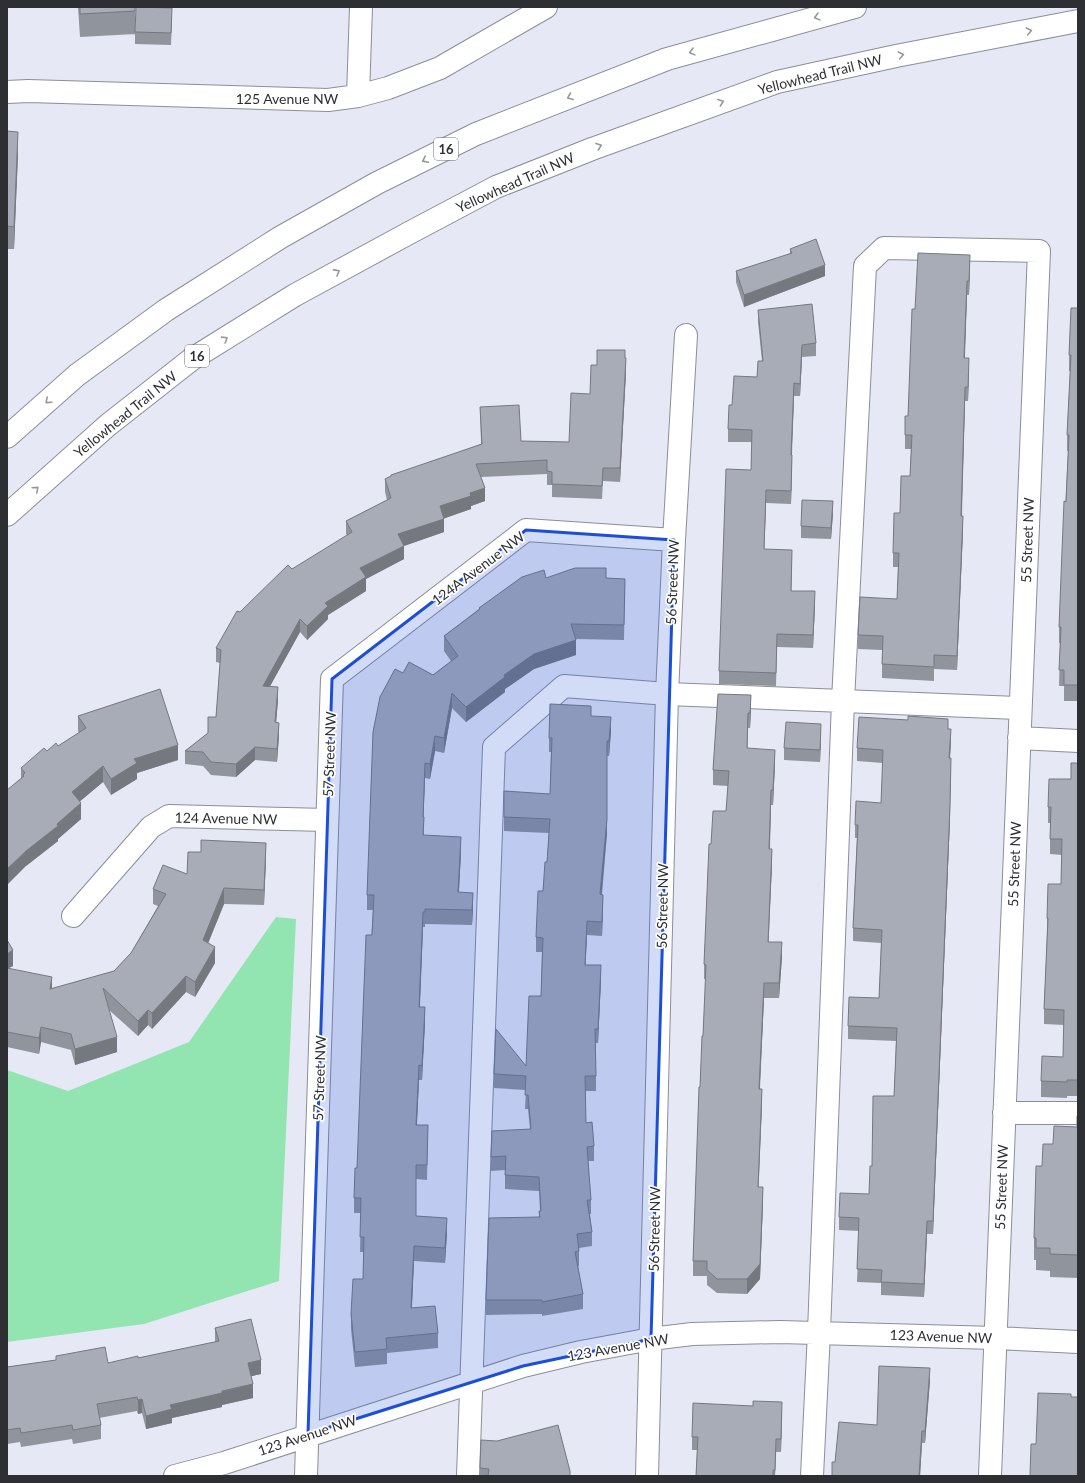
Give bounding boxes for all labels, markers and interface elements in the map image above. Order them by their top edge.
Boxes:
one-way arrow [814,12,821,21]
one-way arrow [1025,27,1032,35]
one-way arrow [689,47,696,56]
street label: Yellowhead Trail NW [756,50,884,98]
one-way arrow [898,51,904,60]
street label: 125 Avenue NW [236,90,339,107]
one-way arrow [567,93,574,101]
one-way arrow [718,98,725,106]
road number: 16 [434,138,458,160]
one-way arrow [595,142,602,151]
street label: Yellowhead Trail NW [453,148,577,216]
one-way arrow [422,155,429,162]
one-way arrow [333,270,340,277]
one-way arrow [221,336,228,343]
road number: 16 [185,345,209,367]
street label: Yellowhead Trail NW [70,367,180,461]
one-way arrow [45,396,53,404]
one-way arrow [31,487,39,494]
street label: 55 Street NW [1017,497,1037,583]
street label: 124A Avenue NW [428,527,528,608]
street label: 56 Street NW [662,539,682,625]
street label: 57 Street NW [319,711,339,797]
street label: 124 Avenue NW [175,809,278,827]
street label: 55 Street NW [1004,821,1024,907]
street label: 56 Street NW [653,863,671,949]
street label: 57 Street NW [309,1035,329,1121]
street label: 55 Street NW [991,1144,1011,1230]
street label: 56 Street NW [645,1186,663,1272]
street label: 123 Avenue NW [889,1326,993,1346]
street label: 123 Avenue NW [566,1330,670,1364]
street label: 123 Avenue NW [256,1411,359,1459]

